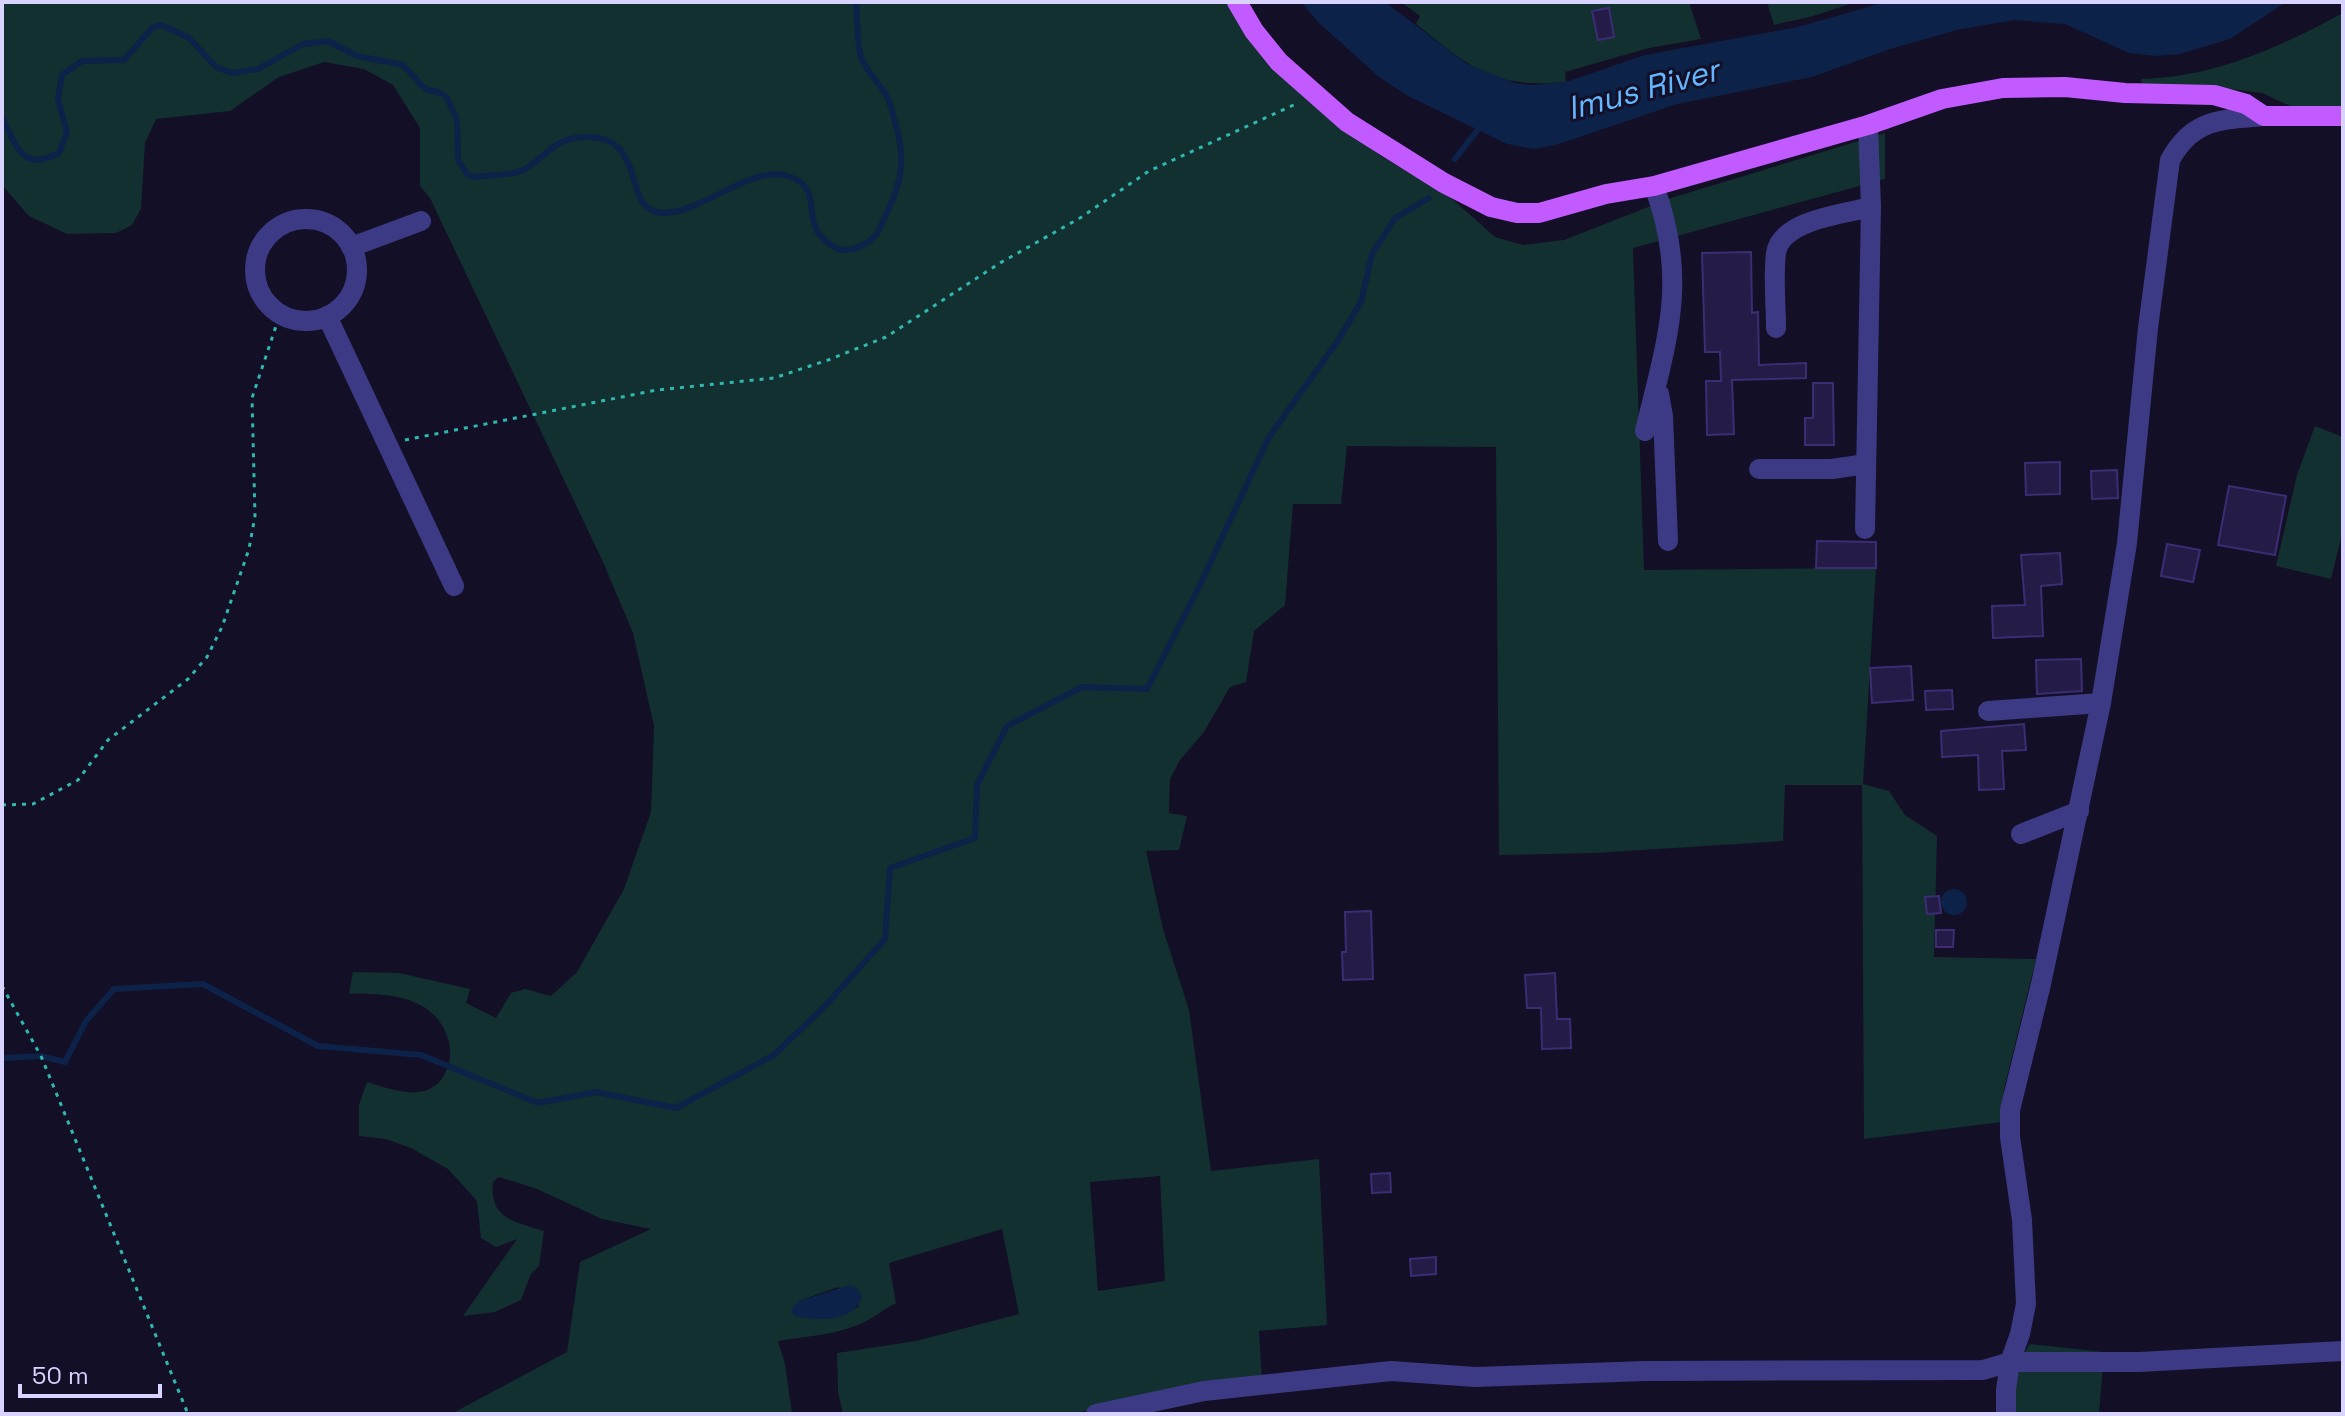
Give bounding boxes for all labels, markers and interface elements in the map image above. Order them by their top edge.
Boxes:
water label: Imus River [1563,49,1726,128]
scale bar [20,1348,160,1398]
text: 50 m [32,1360,89,1391]

